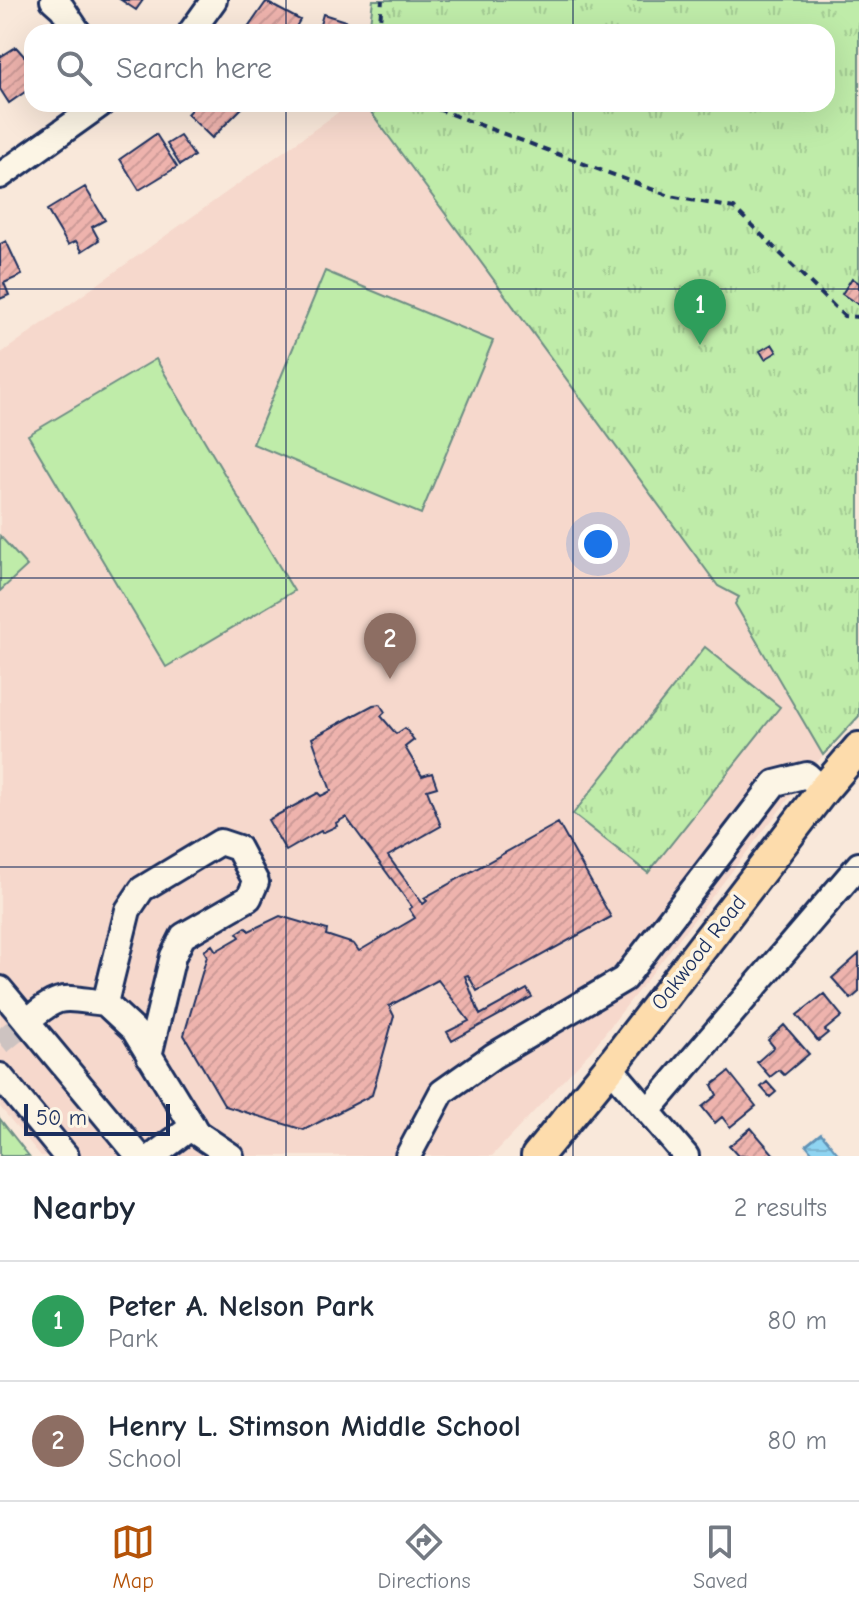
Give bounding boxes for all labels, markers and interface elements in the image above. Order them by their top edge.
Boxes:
search box [24,24,835,112]
icon: search [52,46,96,90]
text: Search here [116,51,272,86]
pin: 1 [674,279,726,345]
your location [578,524,618,564]
pin: 2 [364,613,416,679]
street label: Oakwood Road [646,890,752,1015]
scale bar [24,1100,170,1136]
text: 50 m [36,1105,87,1131]
text: Nearby [32,1188,135,1228]
text: 2 results [734,1193,827,1223]
text: Peter A. Nelson Park [108,1289,374,1324]
text: 1 [53,1306,63,1336]
text: 80 m [768,1306,827,1336]
text: Park [108,1324,158,1354]
text: Henry L. Stimson Middle School [108,1409,521,1444]
text: 2 [52,1426,64,1456]
text: 80 m [768,1426,827,1456]
text: School [108,1444,182,1474]
tab: Map [111,1520,155,1594]
tab: Directions [378,1520,471,1594]
tab: Saved [693,1520,748,1594]

